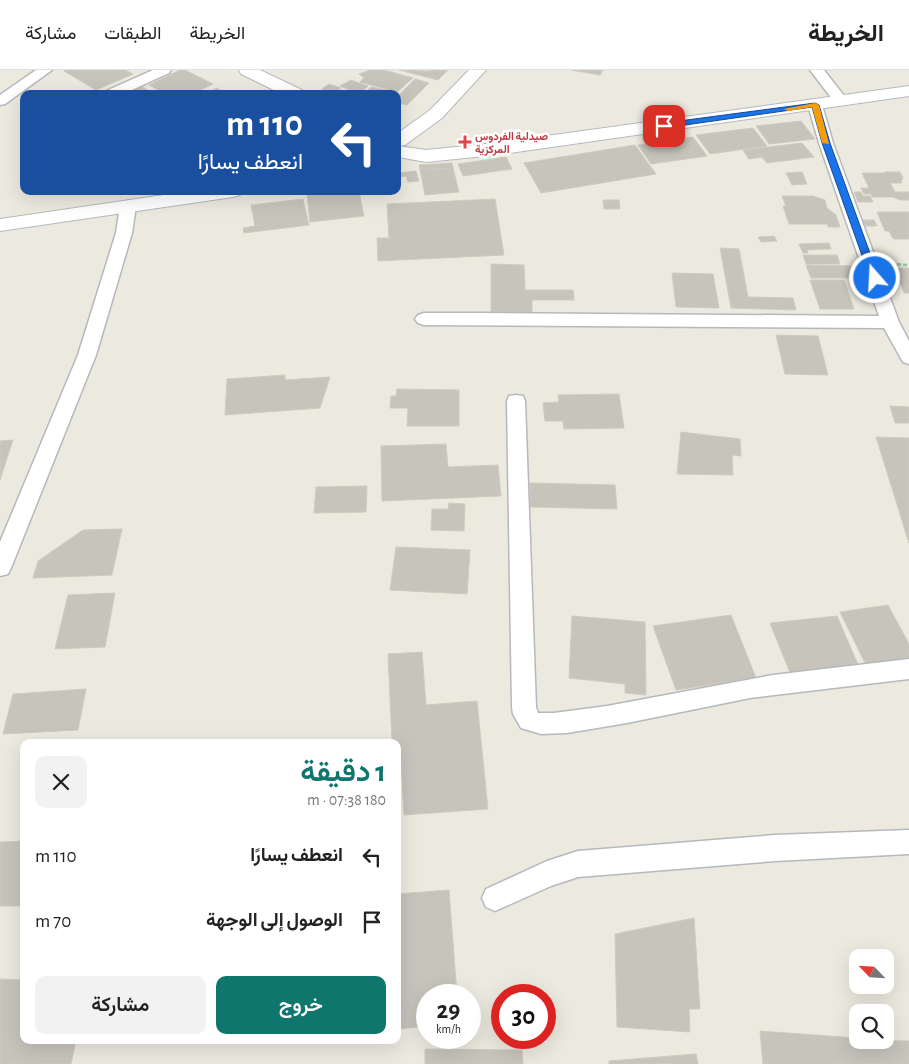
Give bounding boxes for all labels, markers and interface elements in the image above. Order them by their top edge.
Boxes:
text: الخريطة [808,22,884,46]
text: مشاركة [25,25,76,43]
text: الطبقات [104,25,161,43]
text: الخريطة [189,25,245,43]
pin [643,105,685,147]
text: 110 m [226,107,303,142]
icon: left [321,110,386,175]
icon: arrive [650,112,678,140]
place label: صيدلية الفردوس المركزية [475,131,548,156]
marker: صيدلية الفردوس المركزية [459,136,471,148]
text: انعطف يسارًا [198,151,303,173]
position arrow [848,251,900,303]
button: close [35,756,87,808]
text: 1 دقيقة [300,757,386,787]
text: 180 m · 07:38 [307,792,386,808]
icon: left [358,843,386,871]
text: انعطف يسارًا [250,846,343,865]
text: 110 m [35,847,76,866]
icon: arrive [358,908,386,936]
text: الوصول إلى الوجهة [206,911,343,930]
text: 70 m [35,912,71,931]
north arrow [849,949,894,994]
map controls [849,949,894,1049]
button: مشاركة [35,976,206,1034]
button: خروج [216,976,386,1034]
speed limit sign: 30 [491,984,556,1049]
text: 29 [437,998,460,1023]
button: search [849,1004,894,1049]
text: km/h [436,1023,461,1035]

